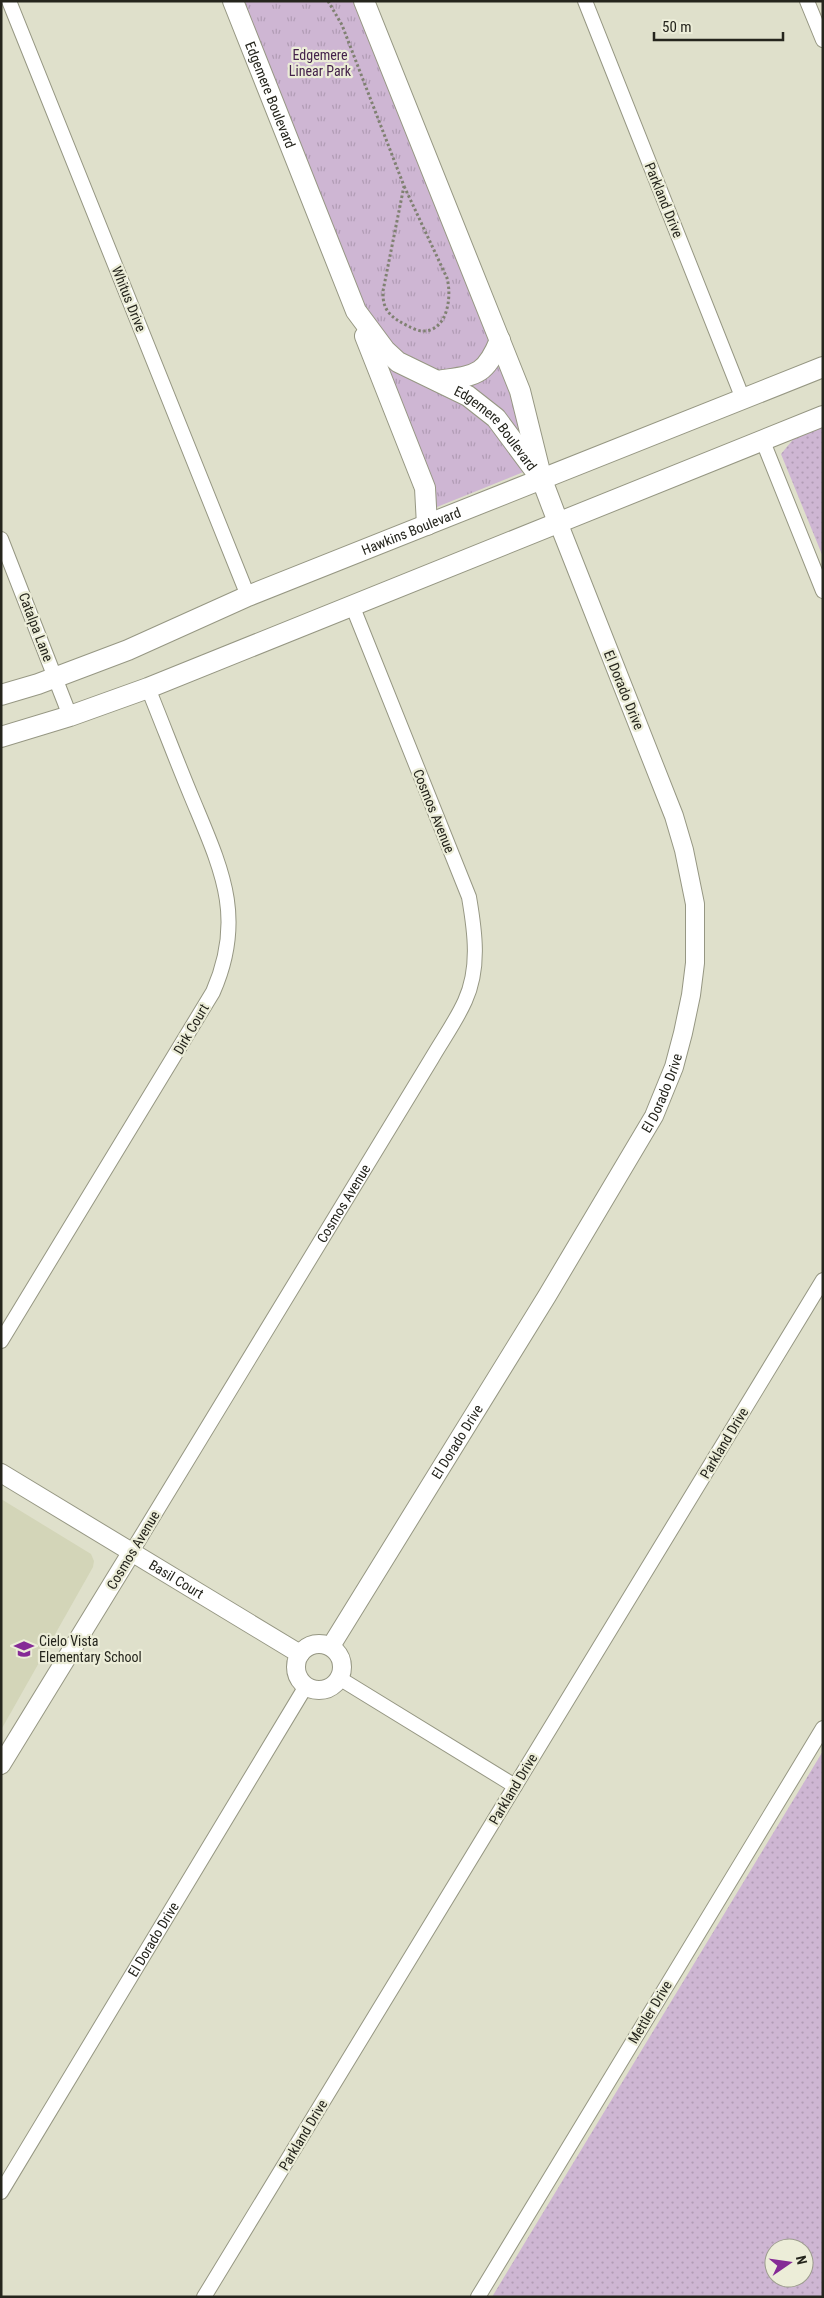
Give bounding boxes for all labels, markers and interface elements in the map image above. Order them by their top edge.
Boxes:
scale bar [654,10,783,42]
text: 50 m [662,18,692,36]
street label: Edgemere Boulevard [242,39,299,150]
park label: Edgemere Linear Park [289,47,352,79]
street label: Parkland Drive [642,160,687,240]
street label: Whitus Drive [109,264,150,334]
street label: Edgemere Boulevard [452,383,540,474]
street label: Hawkins Boulevard [359,504,463,558]
street label: Catalpa Lane [16,590,57,664]
street label: El Dorado Drive [601,648,647,732]
street label: Cosmos Avenue [410,767,458,856]
street label: Dirk Court [170,1001,212,1057]
street label: El Dorado Drive [638,1051,685,1135]
street label: Cosmos Avenue [314,1161,374,1246]
street label: El Dorado Drive [428,1401,486,1482]
street label: Parkland Drive [697,1404,752,1481]
street label: Cosmos Avenue [103,1507,163,1592]
street label: Basil Court [146,1557,207,1602]
place label: Cielo Vista Elementary School [39,1633,142,1665]
school or university icon: Cielo Vista Elementary School [13,1638,35,1660]
street label: Parkland Drive [486,1750,541,1827]
street label: El Dorado Drive [125,1899,182,1980]
street label: Mettler Drive [625,1977,675,2046]
street label: Parkland Drive [276,2096,331,2173]
north arrow [764,2238,814,2288]
text: N [793,2254,810,2266]

